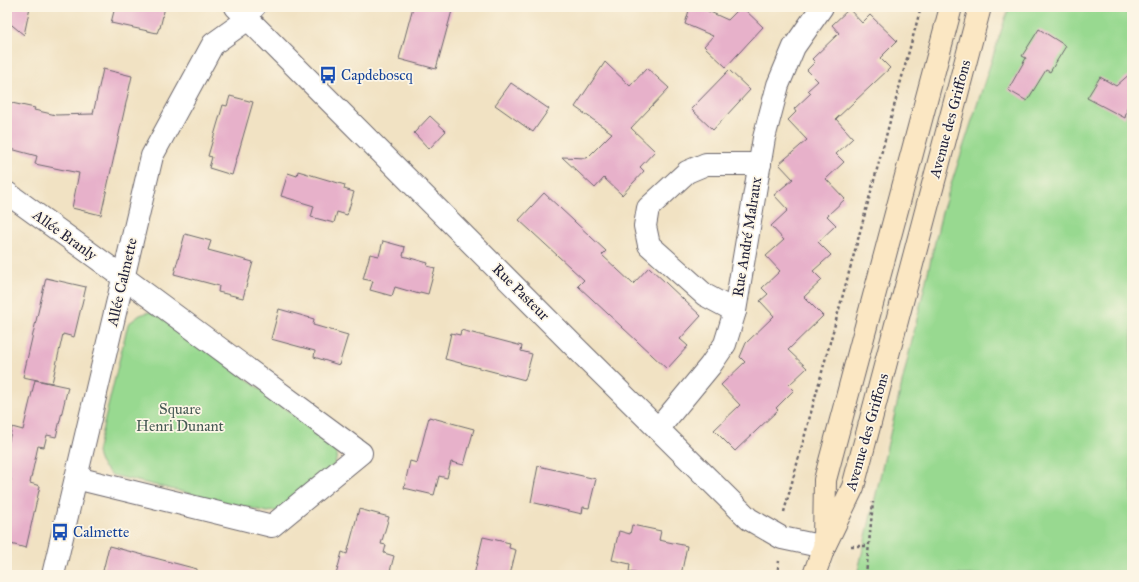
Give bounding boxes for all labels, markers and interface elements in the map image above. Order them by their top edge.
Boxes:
street label: Avenue des Griffons [925,58,974,181]
bus stop icon: Capdeboscq [318,65,338,85]
place label: Capdeboscq [341,66,414,85]
street label: Rue André Malraux [729,175,765,298]
street label: Allée Branly [29,205,101,265]
street label: Allée Calmette [103,236,141,329]
street label: Rue Pasteur [489,260,554,325]
street label: Avenue des Griffons [841,371,892,494]
park label: Square Henri Dunant [136,400,225,435]
bus stop icon: Calmette [50,522,70,542]
place label: Calmette [73,523,129,541]

